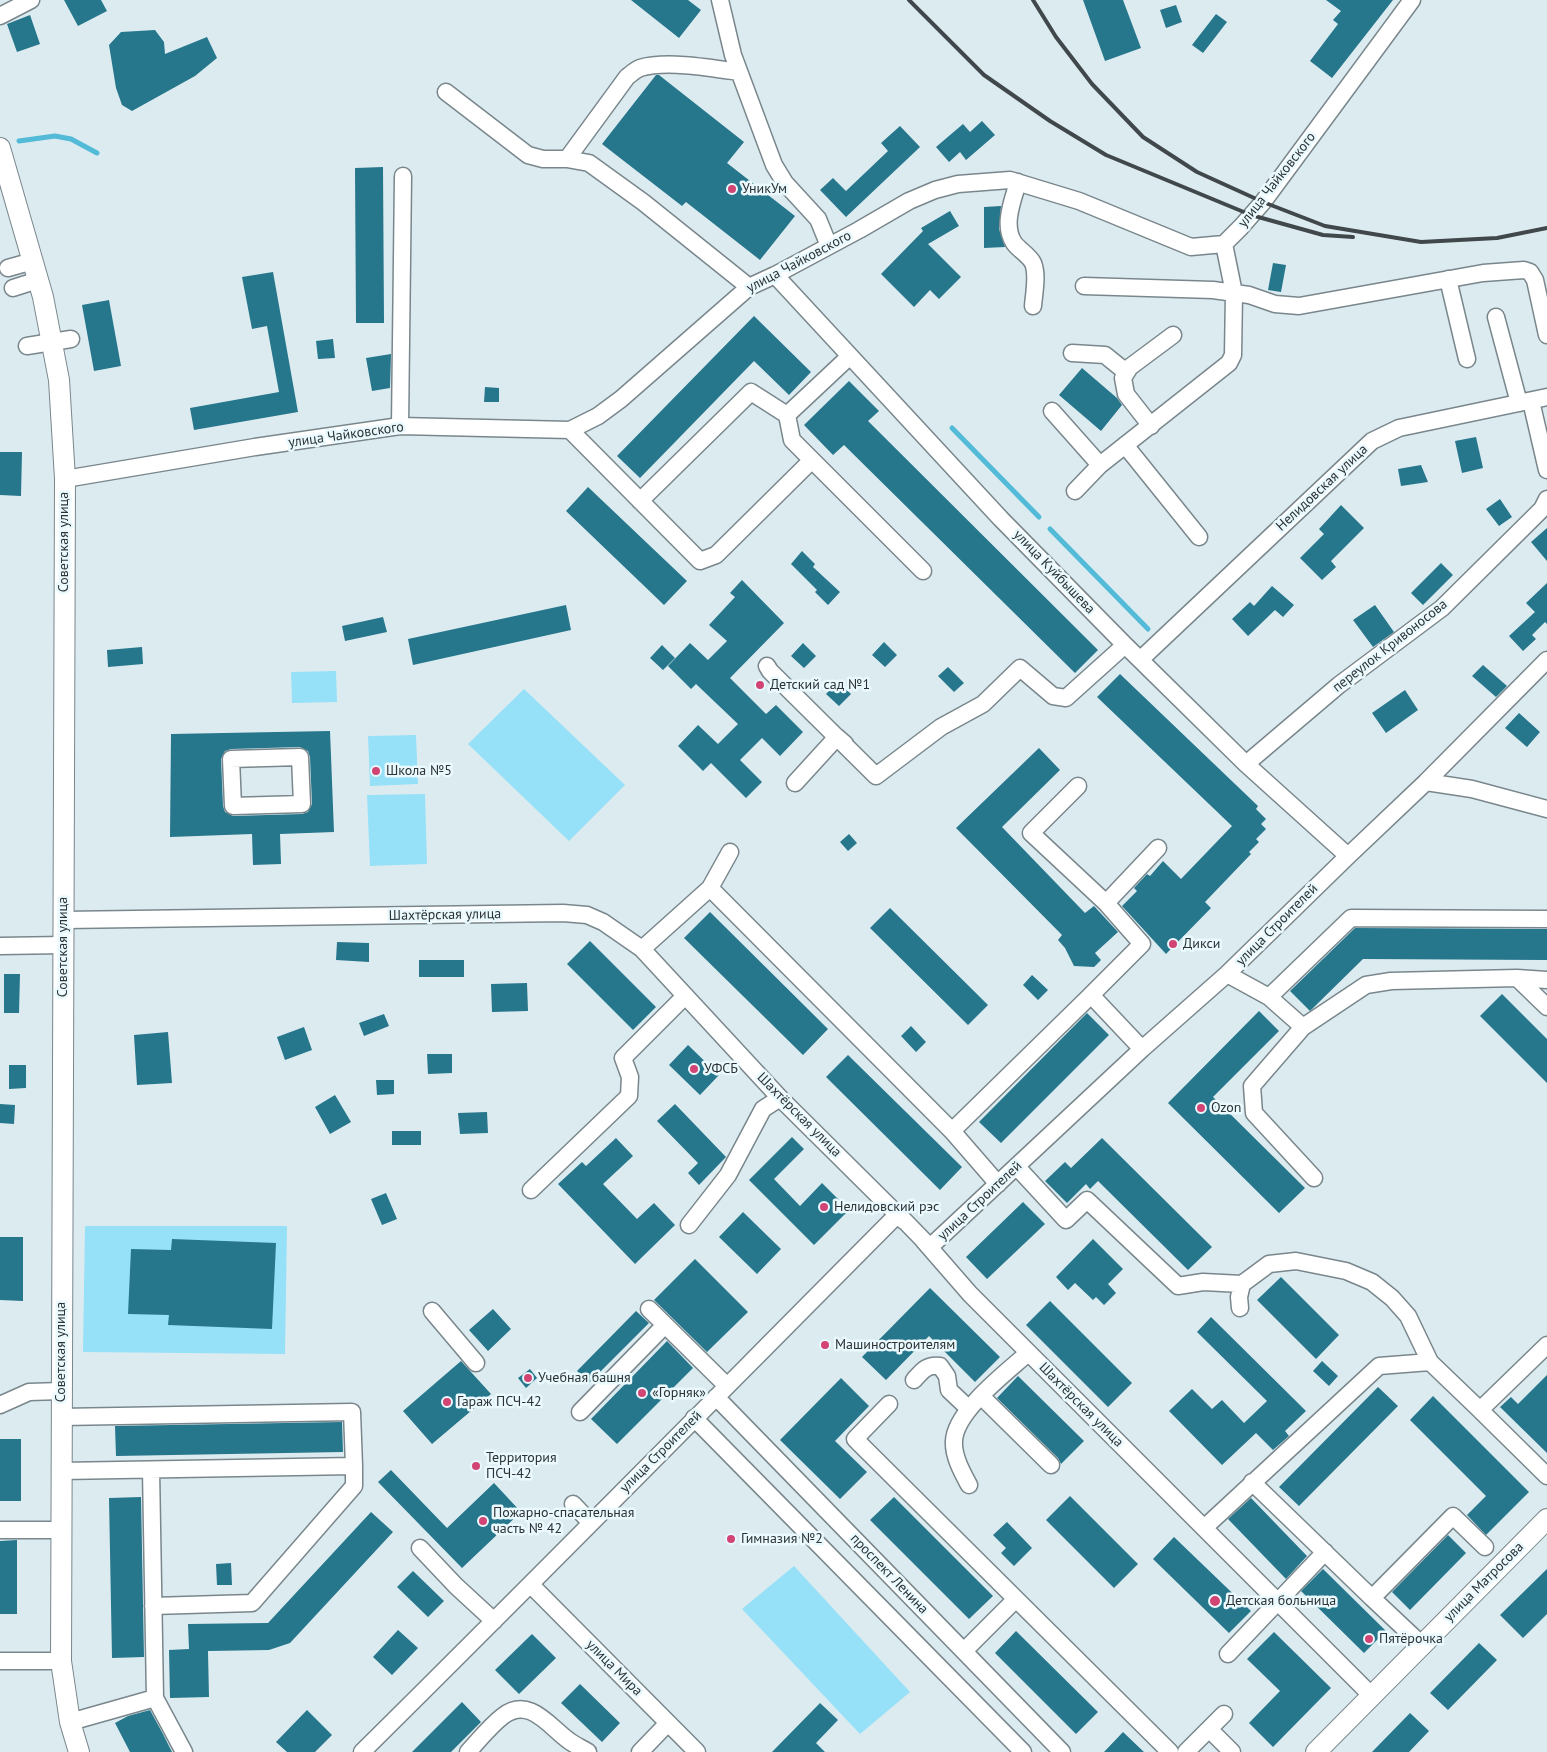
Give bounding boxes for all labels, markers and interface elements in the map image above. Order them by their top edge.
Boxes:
street label: улица Чайковского [1235,129,1319,231]
place label: УникУм [742,181,787,197]
marker: УникУм [726,183,738,195]
street label: улица Чайковского [744,227,854,297]
street label: улица Чайковского [287,419,405,451]
street label: Нелидовская улица [1273,441,1371,535]
street label: Советская улица [56,492,72,592]
street label: улица Куйбышева [1010,527,1098,617]
street label: переулок Кривоносова [1329,596,1451,696]
place label: Детский сад №1 [770,677,870,693]
marker: Детский сад №1 [754,679,766,691]
place label: Школа №5 [386,763,452,779]
marker: Школа №5 [370,765,382,777]
street label: улица Строителей [1233,881,1321,969]
street label: Советская улица [55,897,71,997]
street label: Шахтёрская улица [389,906,501,924]
place label: Дикси [1183,936,1221,952]
marker: Дикси [1167,938,1179,950]
place label: УФСБ [704,1061,738,1077]
marker: УФСБ [688,1063,700,1075]
street label: Шахтёрская улица [753,1069,845,1161]
place label: Ozon [1211,1100,1241,1116]
marker: Ozon [1195,1102,1207,1114]
street label: улица Строителей [935,1158,1025,1244]
place label: Нелидовский рэс [834,1199,939,1215]
marker: Нелидовский рэс [818,1201,830,1213]
street label: Советская улица [53,1302,69,1402]
place label: Машиностроителям [835,1337,955,1353]
marker: Машиностроителям [819,1339,831,1351]
street label: Шахтёрская улица [1035,1359,1127,1451]
place label: Учебная башня [538,1370,631,1386]
marker: Учебная башня [522,1372,534,1384]
place label: «Горняк» [652,1385,706,1401]
marker: «Горняк» [636,1387,648,1399]
place label: Гараж ПСЧ-42 [457,1394,542,1410]
marker: Гараж ПСЧ-42 [441,1396,453,1408]
street label: улица Строителей [617,1408,705,1496]
place label: Территория ПСЧ-42 [486,1450,557,1482]
marker: Территория ПСЧ-42 [470,1460,482,1472]
place label: Пожарно-спасательная часть № 42 [493,1505,634,1538]
marker: Пожарно-спасательная часть № 42 [477,1515,489,1527]
street label: проспект Ленина [846,1530,932,1618]
place label: Гимназия №2 [741,1531,823,1547]
marker: Гимназия №2 [725,1533,737,1545]
street label: улица Матросова [1441,1539,1527,1625]
place label: Детская больница [1226,1593,1336,1609]
marker: Детская больница [1208,1594,1222,1608]
place label: Пятёрочка [1379,1631,1443,1647]
marker: Пятёрочка [1363,1633,1375,1645]
street label: улица Мира [582,1636,646,1700]

